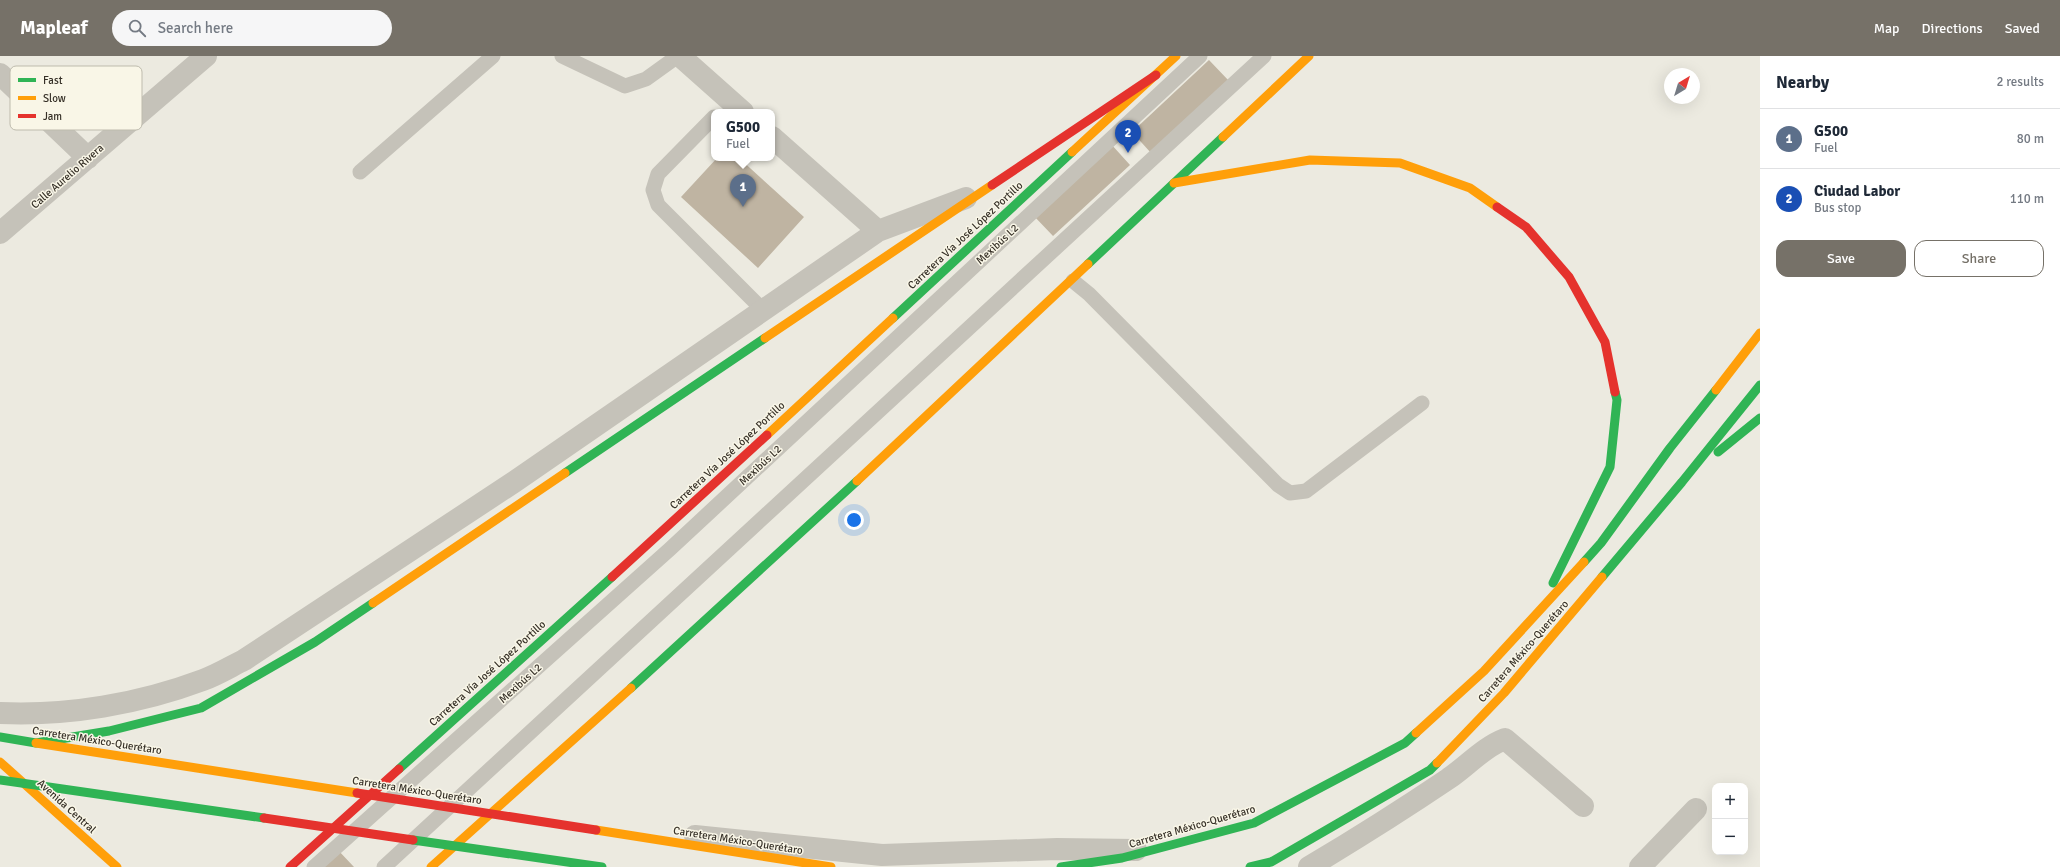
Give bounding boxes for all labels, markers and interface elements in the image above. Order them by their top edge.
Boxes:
search box [112,10,392,46]
text: Mapleaf [20,16,88,40]
icon: search [126,17,148,39]
text: Search here [158,19,233,37]
text: Map [1874,20,1900,37]
text: Directions [1922,20,1983,37]
text: Saved [2005,20,2040,37]
legend [10,66,142,130]
north arrow [1664,68,1700,104]
text: Nearby [1776,72,1829,93]
text: Fast [43,74,63,87]
text: 2 results [1996,74,2044,90]
text: Slow [43,92,66,105]
popup [711,109,775,161]
text: Jam [43,110,62,123]
text: G500 [726,118,760,136]
pin: 2 [1115,120,1141,153]
text: G500 [1814,122,1848,140]
text: 1 [1785,131,1793,147]
text: 80 m [2017,131,2044,147]
text: Fuel [726,136,750,152]
text: Fuel [1814,140,1838,156]
street label: Calle Aurelio Rivera [28,141,107,211]
pin: 1 [730,174,756,207]
street label: Carretera Vía José López Portillo [905,179,1026,292]
text: Ciudad Labor [1814,182,1900,200]
text: 2 [1785,191,1793,207]
text: 110 m [2010,191,2044,207]
text: Bus stop [1814,200,1861,216]
street label: Mexibús L2 [973,221,1021,267]
button: Save [1776,240,1906,277]
button: Share [1914,240,2044,277]
street label: Carretera Vía José López Portillo [667,399,788,512]
street label: Mexibús L2 [736,442,784,488]
your location [844,510,864,530]
street label: Carretera México-Querétaro [1476,597,1571,705]
street label: Carretera Vía José López Portillo [426,617,548,729]
street label: Mexibús L2 [496,661,544,706]
street label: Carretera México-Querétaro [31,724,163,757]
street label: Carretera México-Querétaro [351,774,483,807]
street label: Avenida Central [35,777,99,836]
map controls [1712,783,1748,855]
button: + [1712,783,1748,819]
street label: Carretera México-Querétaro [1127,802,1257,851]
button: − [1712,819,1748,855]
street label: Carretera México-Querétaro [672,824,804,857]

